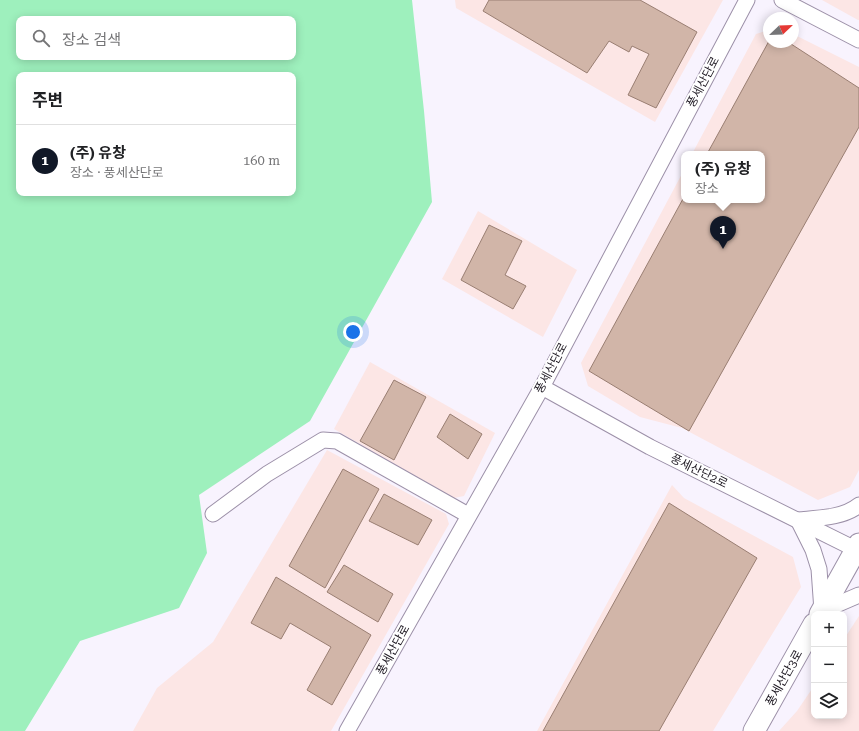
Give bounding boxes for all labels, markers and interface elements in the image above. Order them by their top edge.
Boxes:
north arrow [763,12,799,48]
search box [16,16,296,60]
icon: search [30,27,52,49]
text: 장소 검색 [62,31,121,49]
street label: 풍세산단로 [684,54,722,110]
text: 주변 [32,90,63,110]
text: (주) 유창 [70,144,126,162]
popup [681,151,765,203]
text: 1 [41,153,49,168]
text: 160 m [243,153,280,168]
text: (주) 유창 [695,160,751,178]
text: 장소 · 풍세산단로 [70,165,164,180]
text: 장소 [695,181,719,196]
pin: 1 [710,216,736,249]
your location [343,322,363,342]
street label: 풍세산단로 [532,340,570,396]
street label: 풍세산단2로 [668,451,730,491]
map controls [811,611,847,719]
button: + [811,611,847,647]
street label: 풍세산단로 [373,622,413,678]
button: − [811,647,847,683]
street label: 풍세산단3로 [763,648,805,708]
button: layers [811,683,847,719]

